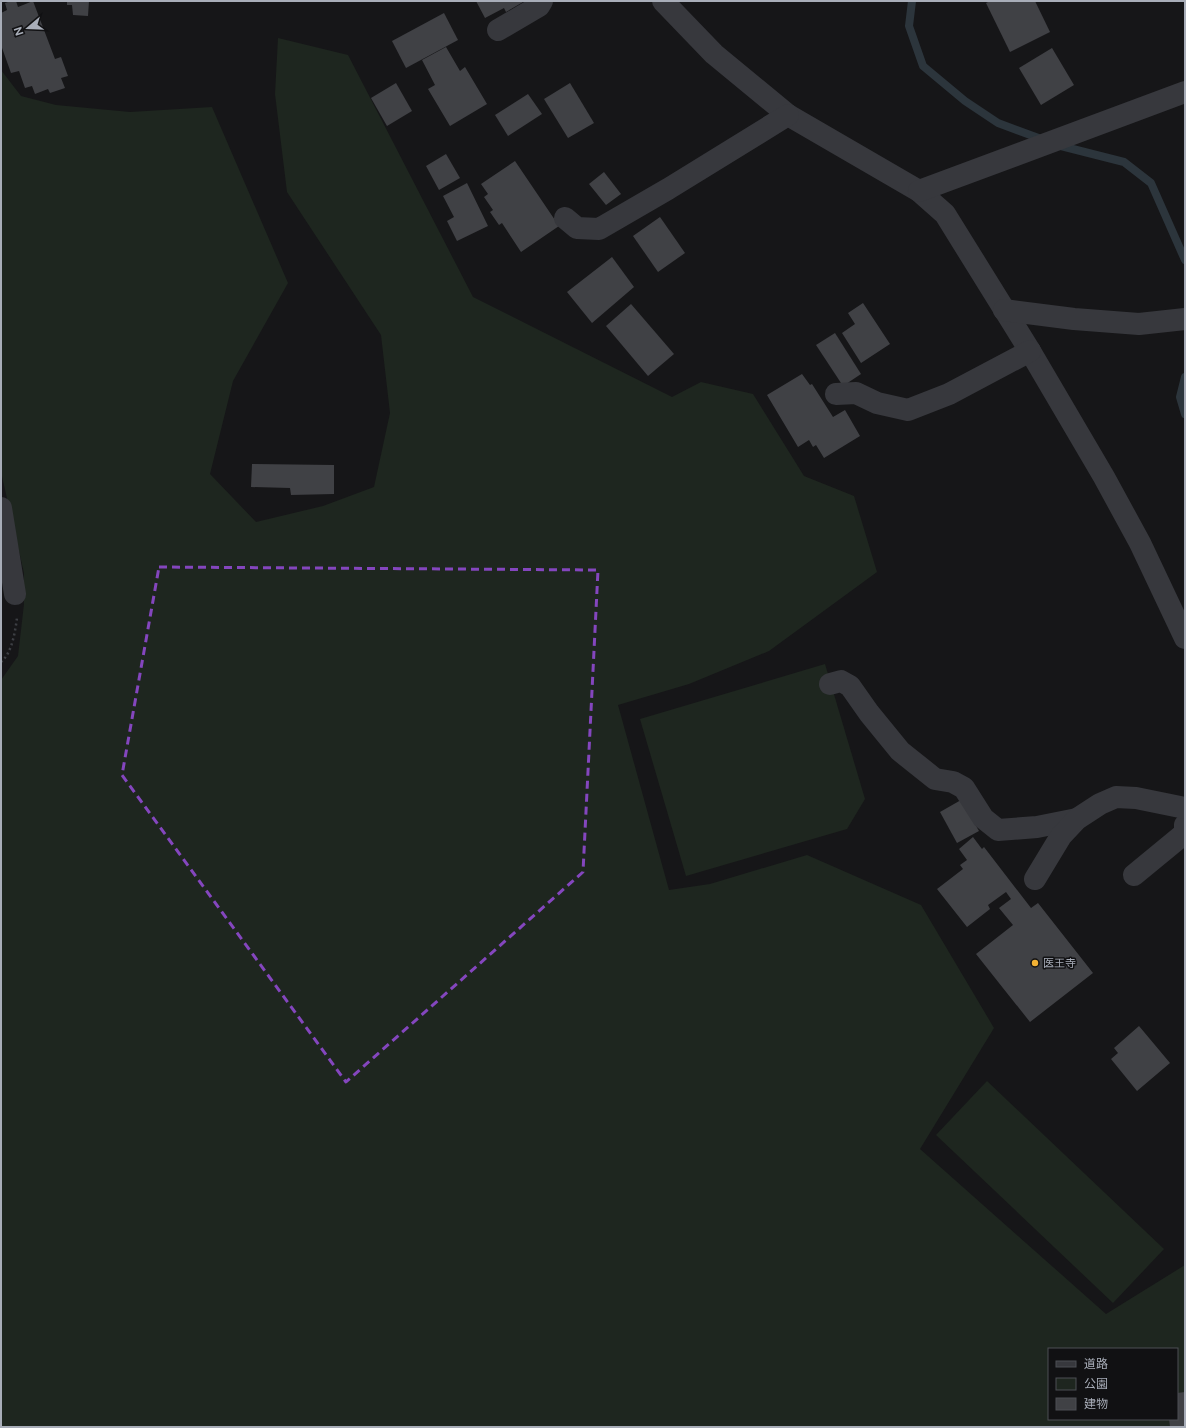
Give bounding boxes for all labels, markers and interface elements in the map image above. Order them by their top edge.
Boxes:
north arrow [8,8,48,48]
text: N [11,25,26,37]
place label: 医王寺 [1043,957,1076,969]
marker: 医王寺 [1030,958,1040,968]
legend [1048,1348,1178,1420]
text: 道路 [1084,1357,1108,1371]
text: 公園 [1084,1377,1108,1391]
text: 建物 [1084,1397,1108,1411]

